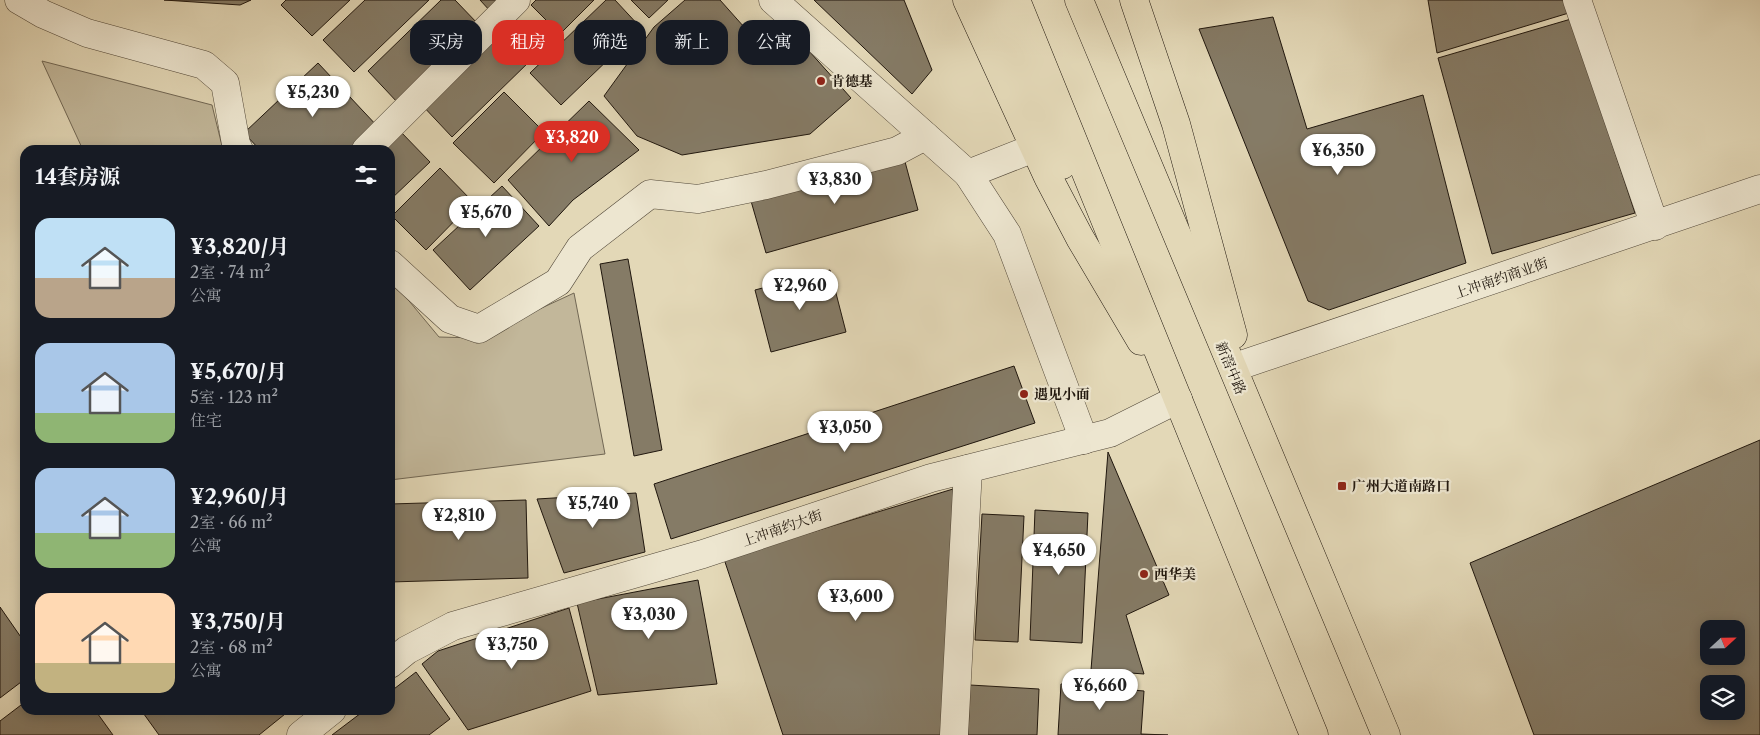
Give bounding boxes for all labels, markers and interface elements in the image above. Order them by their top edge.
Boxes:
chip: 买房 [410,20,482,65]
chip: 租房 [492,20,564,65]
chip: 筛选 [574,20,646,65]
chip: 新上 [656,20,728,65]
chip: 公寓 [738,20,810,65]
place label: 肯德基 [831,72,873,90]
marker: 肯德基 [815,75,827,87]
pin: ¥5,230 [272,76,354,118]
text: ¥5,230 [287,82,339,102]
pin: ¥3,820 [531,120,613,163]
text: ¥3,820 [545,127,599,147]
pin: ¥6,350 [1297,134,1379,176]
text: ¥6,350 [1312,140,1364,160]
icon: filters [352,161,380,189]
pin: ¥3,830 [794,162,876,205]
text: 14套房源 [35,164,120,189]
text: ¥3,830 [808,169,862,189]
pin: ¥5,670 [445,196,527,238]
text: ¥5,670 [460,202,512,222]
text: ¥3,820/月 [190,234,289,259]
icon: home [75,238,135,298]
street label: 上冲南约商业街 [1452,254,1550,302]
text: 2室 · 74 m² [190,262,271,282]
pin: ¥2,960 [759,268,841,311]
text: ¥2,960 [773,275,827,295]
text: 公寓 [190,285,222,305]
street label: 新滘中路 [1212,339,1250,397]
text: ¥5,670/月 [190,359,287,384]
icon: home [75,363,135,423]
place label: 遇见小面 [1034,385,1090,403]
text: 5室 · 123 m² [190,387,278,407]
marker: 遇见小面 [1018,388,1030,400]
text: 住宅 [190,410,222,430]
pin: ¥3,050 [804,410,886,453]
text: ¥3,050 [818,417,872,437]
place label: 广州大道南路口 [1352,477,1450,495]
marker: 广州大道南路口 [1336,480,1348,492]
text: ¥2,960/月 [190,484,289,509]
pin: ¥5,740 [552,486,634,529]
icon: home [75,488,135,548]
text: ¥5,740 [567,493,619,513]
pin: ¥2,810 [418,498,500,541]
text: ¥2,810 [433,505,485,525]
street label: 上冲南约大街 [739,506,825,550]
text: 2室 · 66 m² [190,512,273,532]
pin: ¥4,650 [1018,534,1100,576]
text: 公寓 [190,535,222,555]
text: ¥4,650 [1032,540,1086,560]
place label: 西华美 [1154,565,1196,583]
marker: 西华美 [1138,568,1150,580]
pin: ¥3,600 [815,580,897,622]
text: ¥3,600 [829,586,883,606]
pin: ¥3,030 [608,598,690,640]
text: ¥3,030 [622,604,676,624]
text: ¥3,750/月 [190,609,286,634]
icon: home [75,613,135,673]
north arrow [1700,620,1745,665]
map controls [1700,620,1745,720]
pin: ¥3,750 [471,628,553,670]
text: ¥3,750 [486,634,538,654]
text: 2室 · 68 m² [190,637,273,657]
text: 公寓 [190,660,222,680]
pin: ¥6,660 [1059,668,1141,711]
text: ¥6,660 [1073,675,1127,695]
button: layers [1700,675,1745,720]

